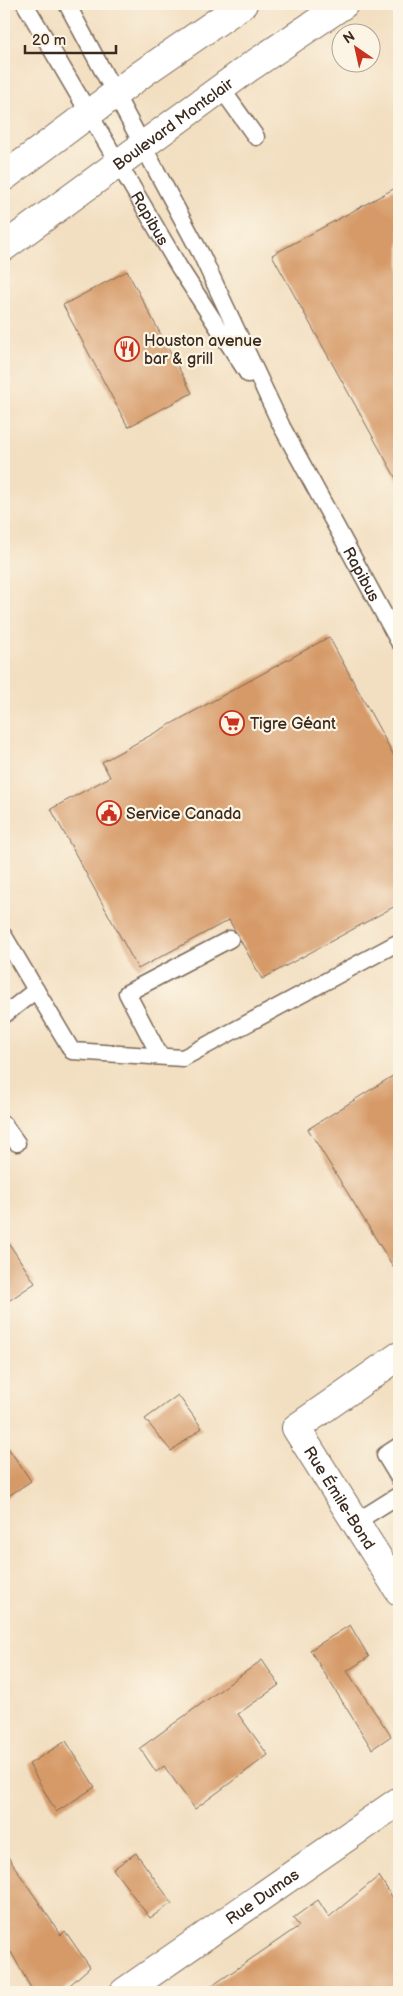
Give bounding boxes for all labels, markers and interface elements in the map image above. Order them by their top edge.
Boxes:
scale bar [25,22,116,54]
north arrow [330,22,380,72]
text: N [340,28,358,48]
text: 20 m [32,31,66,50]
street label: Boulevard Montclair [110,74,238,175]
street label: Rapibus [126,188,172,249]
place label: Houston avenue bar & grill [144,332,262,369]
restaurant icon: Houston avenue bar & grill [114,336,140,362]
street label: Rapibus [338,544,383,605]
supermarket icon: Tigre Géant [219,710,245,736]
place label: Tigre Géant [250,715,336,734]
public building icon: Service Canada [96,800,122,826]
place label: Service Canada [126,805,241,824]
street label: Rue Émile-Bond [299,1443,378,1554]
street label: Rue Dumas [223,1865,303,1929]

